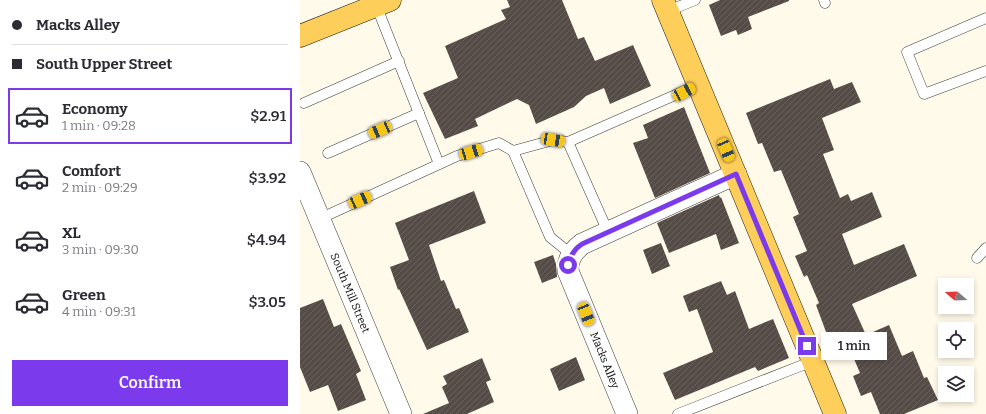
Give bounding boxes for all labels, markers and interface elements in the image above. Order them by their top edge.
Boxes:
text: Macks Alley [36,16,120,34]
text: South Upper Street [36,55,173,73]
car [671,81,697,103]
icon: car [14,98,50,134]
text: Economy [62,100,128,118]
text: $2.91 [250,107,286,125]
text: 1 min · 09:28 [62,118,136,133]
car [367,120,393,140]
car [540,132,566,148]
car [716,137,736,163]
car [458,143,484,161]
icon: car [14,160,50,196]
text: Comfort [62,162,121,180]
text: $3.92 [249,169,286,187]
text: 2 min · 09:29 [62,180,138,195]
car [347,190,373,210]
icon: car [14,222,50,258]
text: XL [62,224,81,242]
text: $4.94 [247,231,286,249]
text: 3 min · 09:30 [62,242,139,257]
street label: South Mill Street [328,251,372,335]
route start [559,256,577,274]
north arrow [938,278,974,314]
map controls [938,278,974,402]
icon: car [14,284,50,320]
text: Green [62,286,106,304]
text: $3.05 [248,293,286,311]
car [576,301,596,327]
text: 4 min · 09:31 [62,304,136,319]
button: locate [938,322,974,358]
street label: Macks Alley [587,330,622,391]
callout: 1 min [821,332,887,360]
route end [798,337,816,355]
text: 1 min [838,338,870,353]
button: Confirm [12,360,288,406]
button: layers [938,366,974,402]

